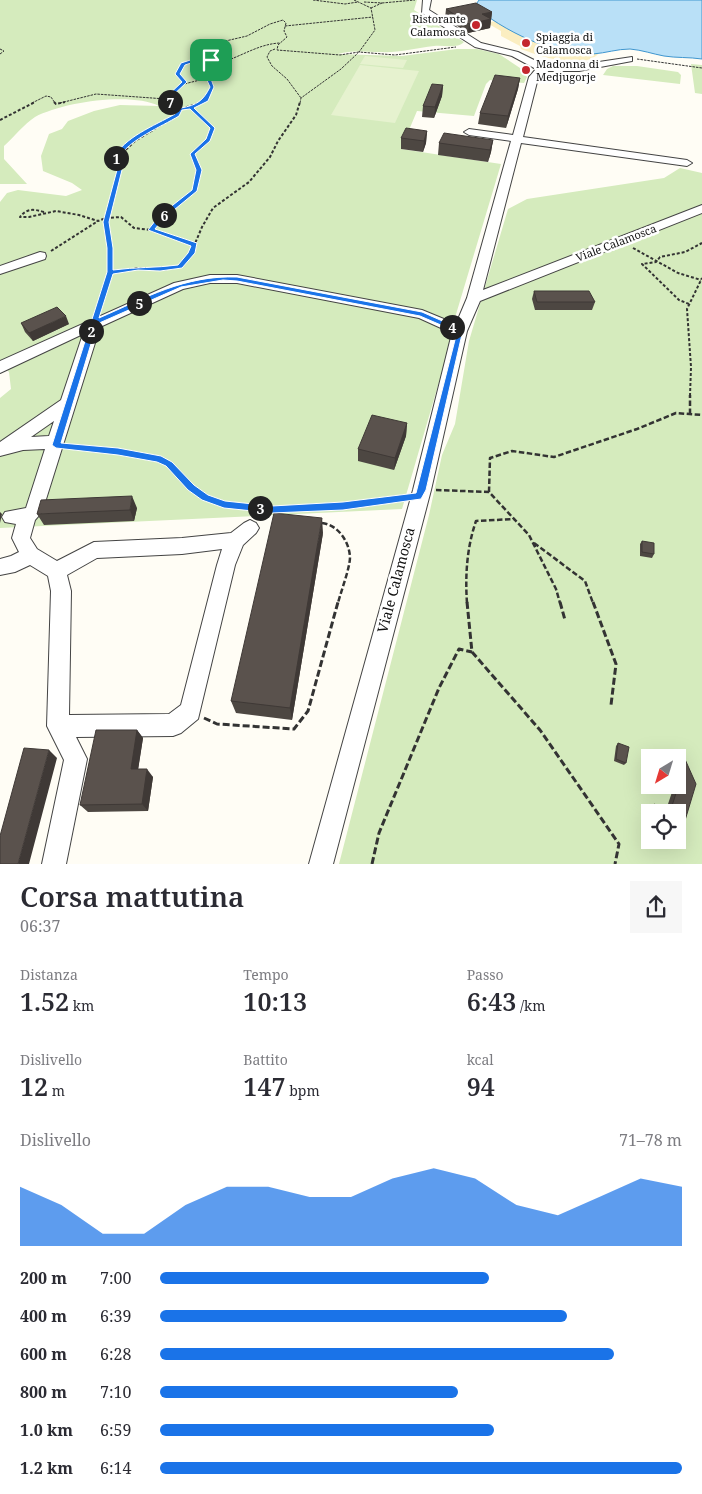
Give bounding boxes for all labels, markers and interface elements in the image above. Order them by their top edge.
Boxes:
place label: Ristorante Calamosca [410,11,466,39]
marker: Ristorante Calamosca [470,19,482,31]
place label: Spiaggia di Calamosca [536,29,594,57]
marker: Spiaggia di Calamosca [520,37,532,49]
pin [190,39,232,81]
icon: arrive [197,46,225,74]
place label: Madonna di Medjugorje [536,56,600,84]
marker: Madonna di Medjugorje [520,64,532,76]
pin: 7 [158,90,182,114]
text: 7 [167,93,174,112]
pin: 1 [104,146,128,170]
text: 1 [113,149,120,168]
pin: 6 [152,202,176,228]
text: 6 [161,206,168,225]
street label: Viale Calamosca [573,220,658,265]
pin: 5 [126,290,152,316]
text: 5 [136,294,143,313]
pin: 4 [440,314,464,340]
pin: 2 [78,318,104,344]
text: 4 [449,318,456,337]
text: 2 [88,322,95,341]
pin: 3 [248,496,272,520]
text: 3 [257,499,264,518]
street label: Viale Calamosca [372,525,419,635]
north arrow [641,749,686,794]
map controls [641,749,686,849]
button: locate [641,804,686,849]
text: Corsa mattutina [20,877,245,915]
button: share [630,881,682,933]
text: 06:37 [20,915,60,937]
text: Distanza [20,965,78,984]
text: Tempo [243,965,289,984]
text: Passo [467,965,504,984]
text: 1.52 [20,984,69,1018]
text: 10:13 [243,984,307,1018]
text: 6:43 [467,984,516,1018]
text: km [69,996,94,1015]
text: /km [516,996,545,1015]
text: Dislivello [20,1050,82,1069]
text: Battito [243,1050,288,1069]
text: kcal [467,1050,494,1069]
text: 12 [20,1069,48,1103]
text: 147 [243,1069,286,1103]
text: 94 [467,1069,495,1103]
text: m [48,1081,65,1100]
text: bpm [286,1081,320,1100]
text: Dislivello [20,1129,91,1151]
text: 71–78 m [619,1129,682,1151]
text: 200 m [20,1267,67,1289]
text: 7:00 [100,1267,131,1289]
text: 400 m [20,1305,67,1327]
text: 6:39 [100,1305,131,1327]
text: 600 m [20,1343,67,1365]
text: 6:28 [100,1343,131,1365]
text: 800 m [20,1381,67,1403]
text: 7:10 [100,1381,131,1403]
text: 1.0 km [20,1419,73,1441]
text: 6:59 [100,1419,131,1441]
text: 1.2 km [20,1457,73,1479]
text: 6:14 [100,1457,131,1479]

